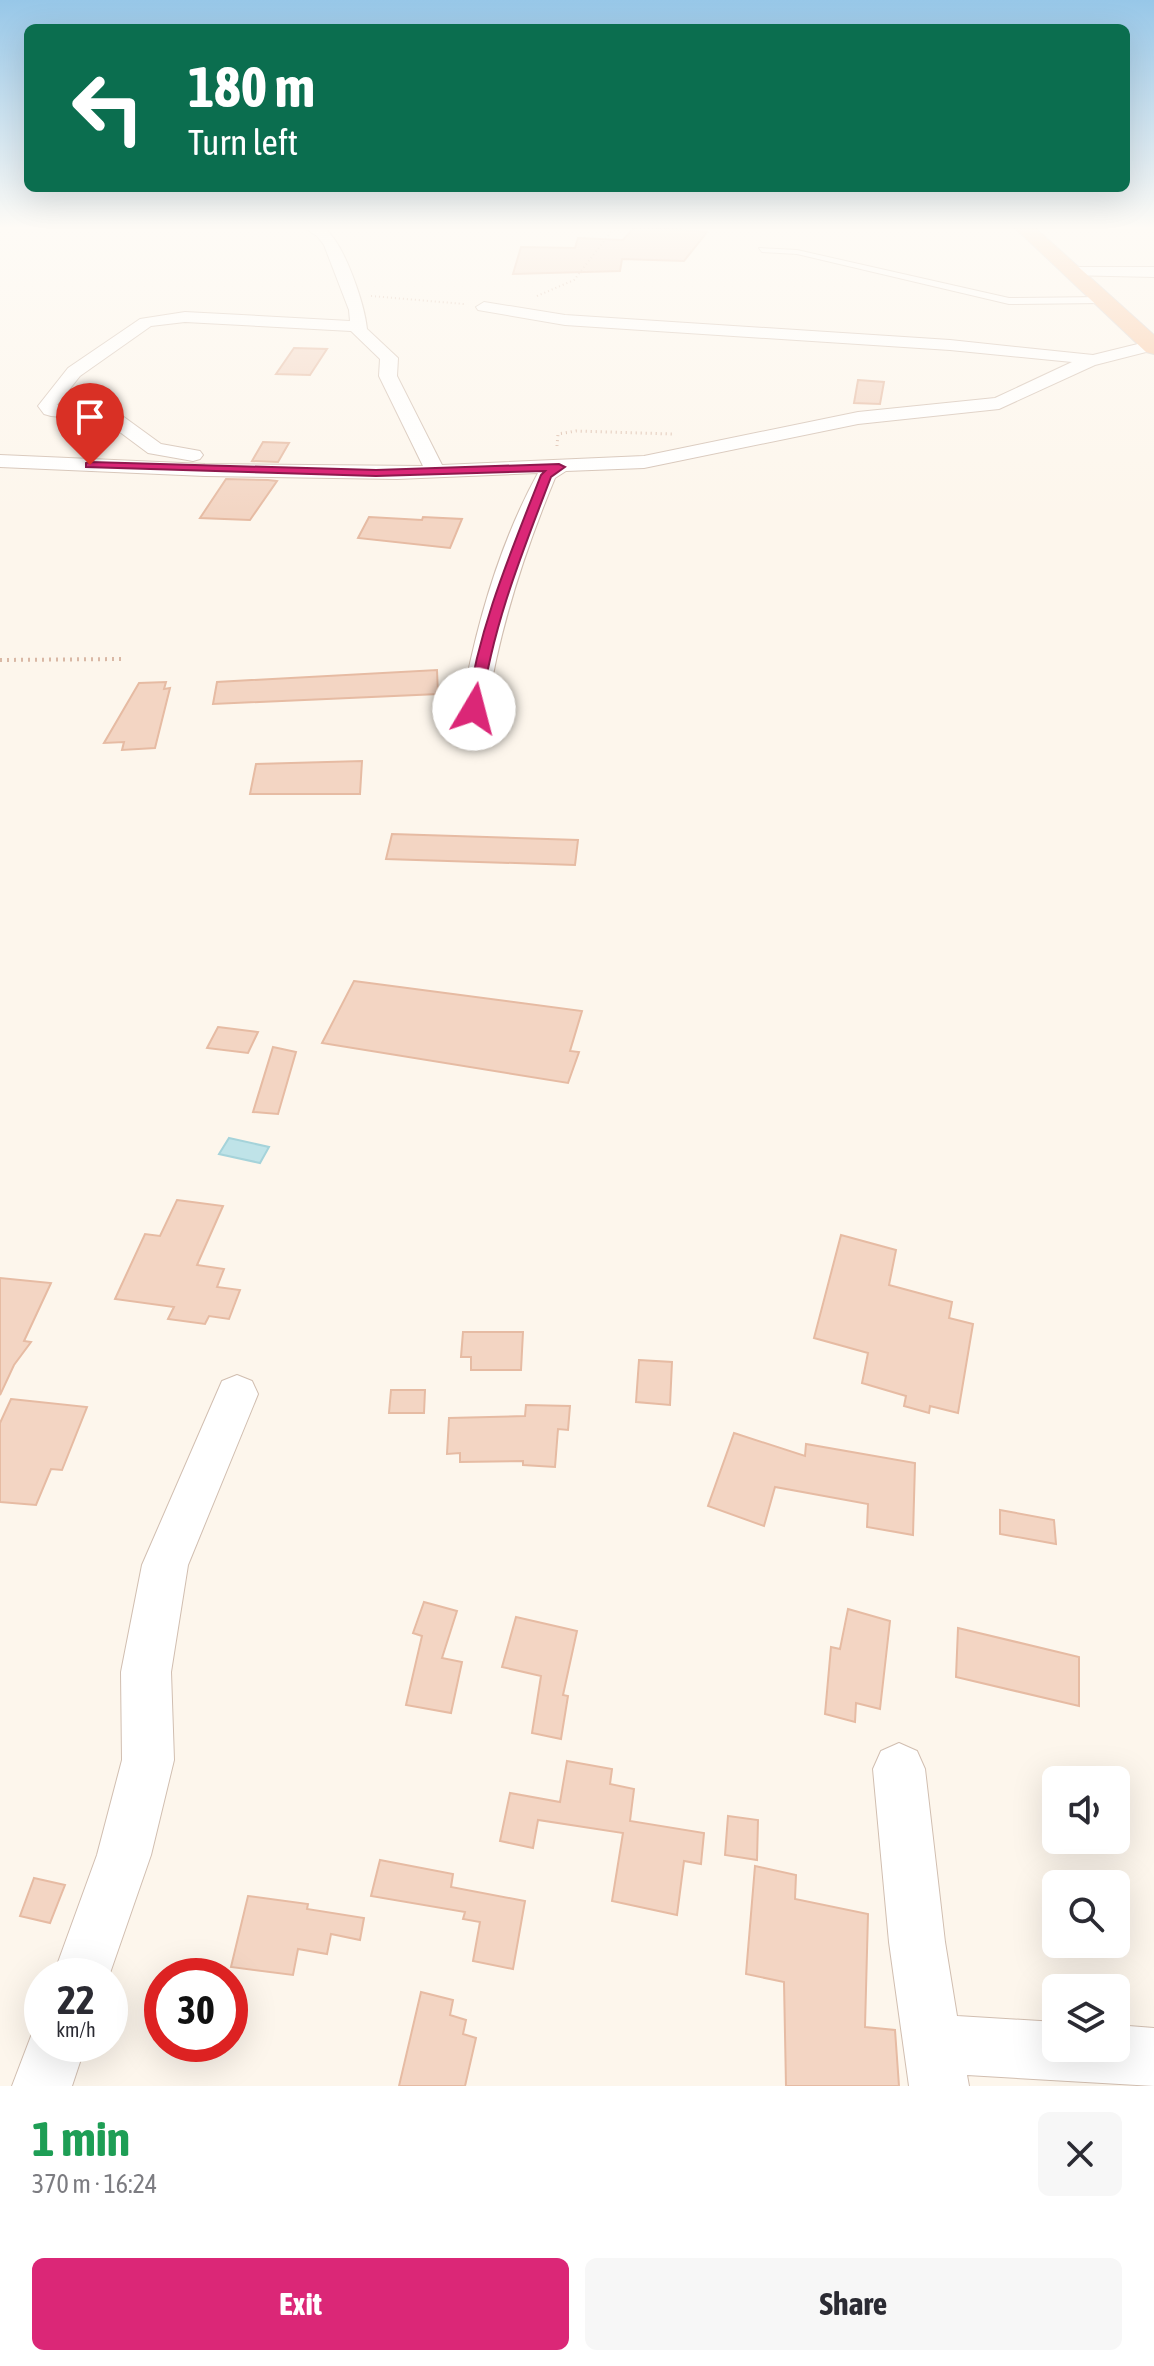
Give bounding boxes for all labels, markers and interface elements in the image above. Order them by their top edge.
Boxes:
text: 180 m [188,55,315,119]
icon: left [56,56,160,160]
text: Turn left [188,121,298,163]
pin [56,383,124,465]
icon: arrive [68,395,112,439]
position arrow [432,667,516,751]
map controls [1042,1766,1130,2062]
button: sound [1042,1766,1130,1854]
button: search [1042,1870,1130,1958]
speed limit sign: 30 [144,1958,248,2062]
button: layers [1042,1974,1130,2062]
text: 22 [57,1977,95,2022]
text: km/h [56,2018,96,2041]
text: 1 min [32,2111,130,2166]
button: close [1038,2112,1122,2196]
text: 370 m · 16:24 [32,2169,157,2199]
button: Exit [32,2258,569,2350]
button: Share [585,2258,1122,2350]

